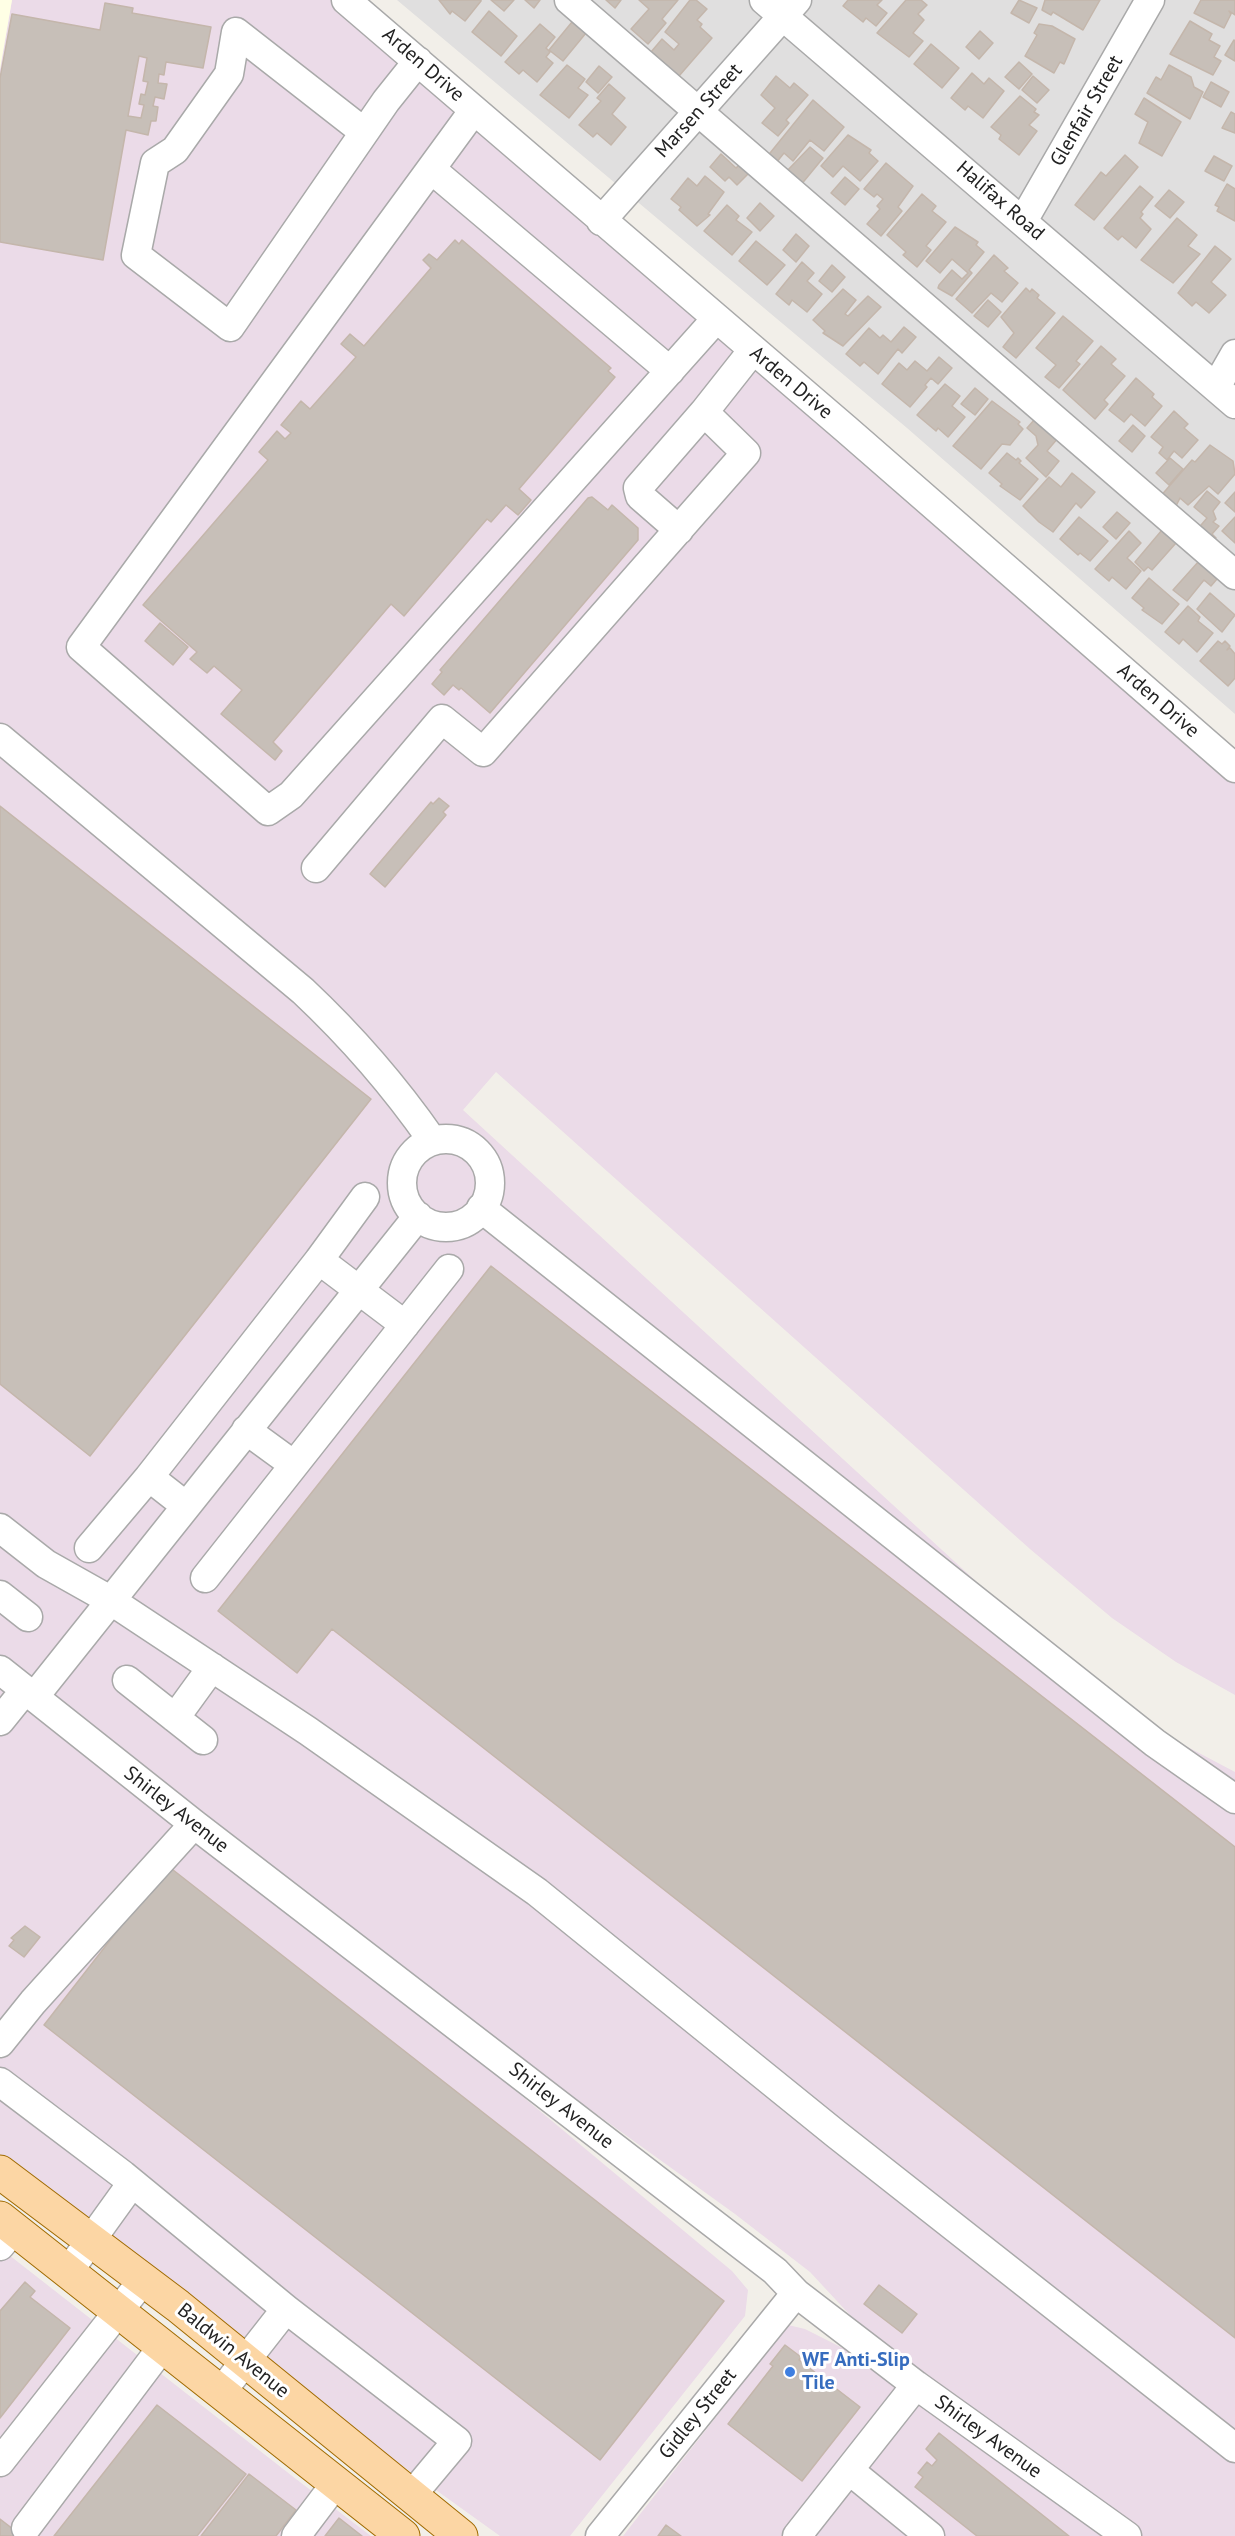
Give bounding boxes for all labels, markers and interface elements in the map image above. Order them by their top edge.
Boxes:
street label: Arden Drive [377,23,469,107]
street label: Glenfair Street [1046,51,1128,171]
street label: Marsen Street [650,59,748,163]
street label: Halifax Road [951,156,1049,246]
street label: Arden Drive [745,342,837,424]
street label: Arden Drive [1112,659,1204,743]
street label: Shirley Avenue [119,1762,233,1858]
street label: Shirley Avenue [504,2058,618,2154]
street label: Baldwin Avenue [172,2299,294,2403]
place label: WF Anti-Slip Tile [802,2348,910,2395]
street label: Gidley Street [654,2364,742,2464]
marker: WF Anti-Slip Tile [783,2365,797,2379]
street label: Shirley Avenue [930,2390,1046,2484]

